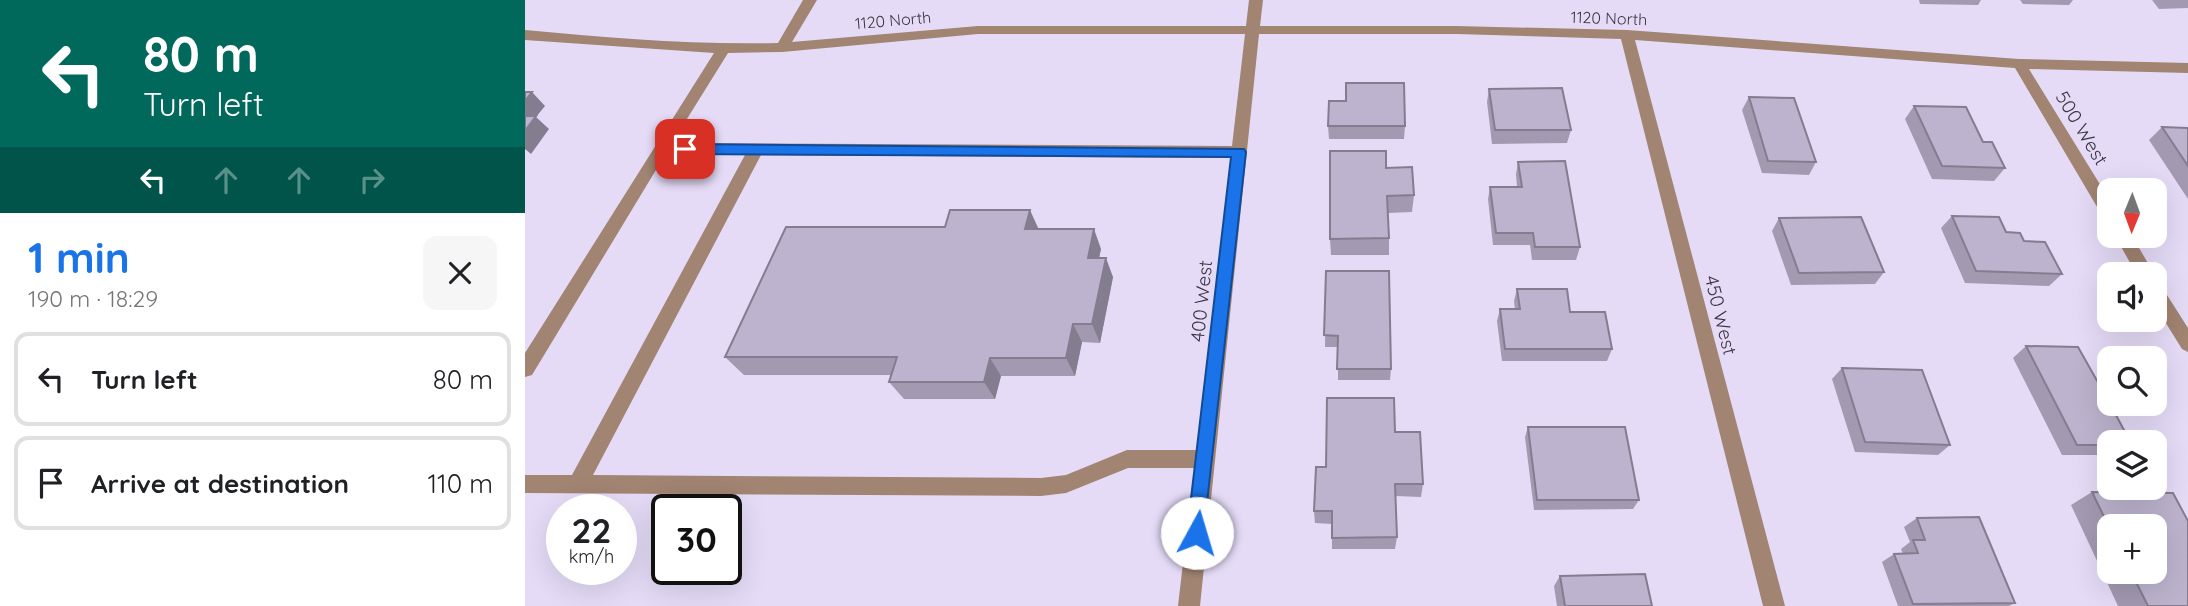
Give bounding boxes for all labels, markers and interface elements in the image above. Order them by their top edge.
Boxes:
street label: 1120 North [854,7,932,33]
street label: 1120 North [1570,7,1648,29]
text: 80 m [143,23,259,84]
icon: left [28,28,119,119]
text: Turn left [143,84,264,124]
street label: 500 West [2051,87,2113,169]
pin [655,119,715,179]
icon: arrive [666,130,704,168]
icon: left [134,161,172,199]
icon: ahead [207,161,245,199]
icon: ahead [280,161,318,199]
icon: right [353,161,391,199]
north arrow [2097,178,2167,248]
map controls [2097,178,2167,584]
text: 1 min [28,231,130,284]
button: close [423,236,497,310]
street label: 400 West [1185,259,1217,343]
button: sound [2097,262,2167,332]
street label: 450 West [1700,273,1742,357]
text: 190 m · 18:29 [28,284,158,313]
button: search [2097,346,2167,416]
icon: left [32,360,70,398]
text: Turn left [91,363,198,396]
text: 80 m [433,363,493,396]
button: layers [2097,430,2167,500]
icon: arrive [32,464,70,502]
text: Arrive at destination [91,467,349,500]
text: 110 m [427,467,493,500]
speed limit sign: 30 [651,494,742,585]
position arrow [1160,496,1234,570]
text: 22 [572,508,611,552]
button: + [2097,514,2167,584]
text: km/h [569,545,614,568]

